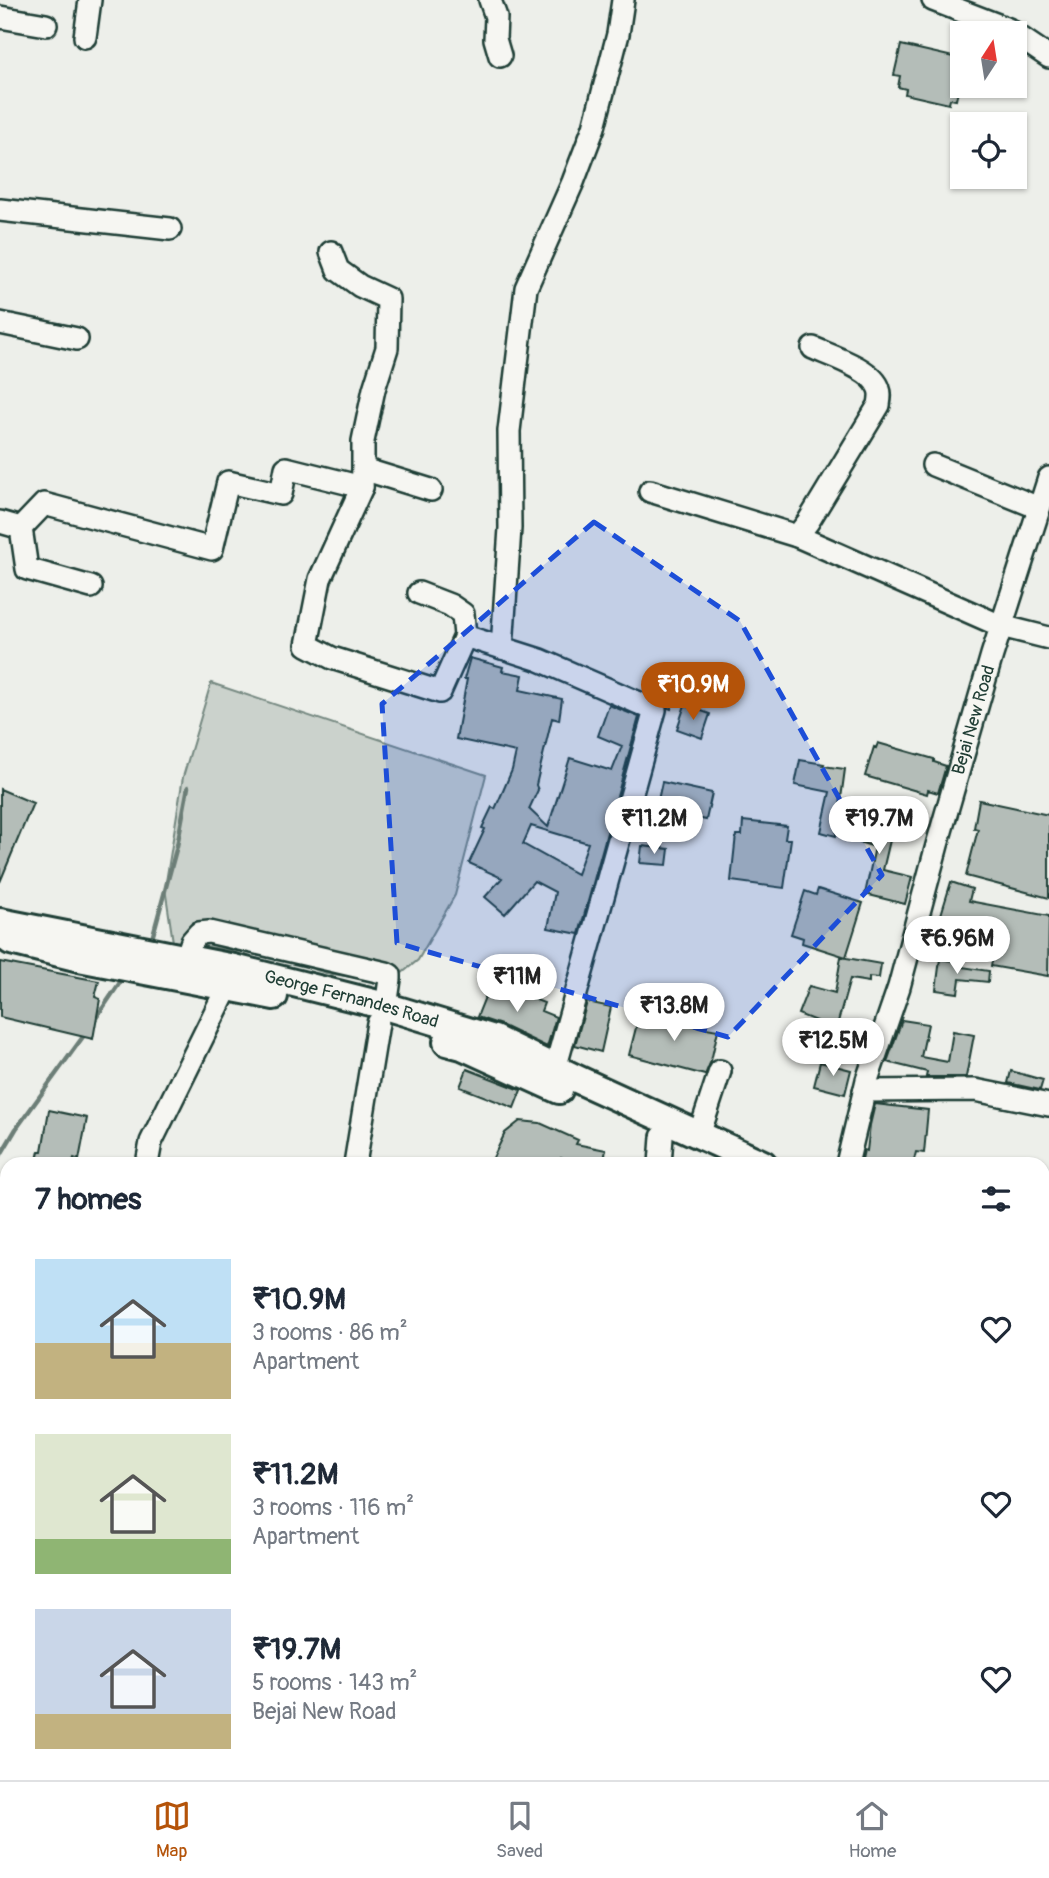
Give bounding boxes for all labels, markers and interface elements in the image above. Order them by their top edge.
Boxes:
north arrow [950,21,1027,98]
map controls [950,21,1027,189]
button: locate [950,112,1027,189]
pin: ₹10.9M [636,662,750,722]
street label: Bejai New Road [947,662,1000,778]
text: ₹10.9M [657,670,729,699]
pin: ₹11.2M [597,796,711,856]
pin: ₹19.7M [822,796,936,856]
text: ₹11.2M [621,804,687,833]
text: ₹19.7M [845,804,913,833]
pin: ₹6.96M [900,916,1014,976]
text: ₹6.96M [920,924,994,953]
pin: ₹11M [476,954,558,1014]
text: ₹11M [493,962,541,991]
street label: George Fernandes Road [262,965,441,1034]
pin: ₹13.8M [617,984,731,1043]
text: ₹13.8M [640,991,708,1020]
pin: ₹12.5M [776,1018,890,1078]
text: ₹12.5M [798,1026,868,1055]
icon: filters [977,1180,1015,1218]
text: 7 homes [35,1181,142,1218]
text: ₹10.9M [252,1281,346,1318]
icon: home [91,1287,175,1371]
icon: heart [977,1310,1015,1348]
text: 3 rooms · 86 m² [252,1318,408,1347]
text: Apartment [252,1347,359,1376]
text: ₹11.2M [252,1456,338,1493]
icon: home [91,1462,175,1546]
icon: heart [977,1485,1015,1523]
text: 3 rooms · 116 m² [252,1493,414,1522]
text: Apartment [252,1522,359,1551]
text: ₹19.7M [252,1631,341,1668]
icon: home [91,1637,175,1721]
icon: heart [977,1660,1015,1698]
text: 5 rooms · 143 m² [252,1668,417,1697]
text: Bejai New Road [252,1697,396,1726]
tab: Map [153,1797,191,1863]
tab: Saved [496,1797,543,1863]
tab: Home [848,1797,896,1863]

